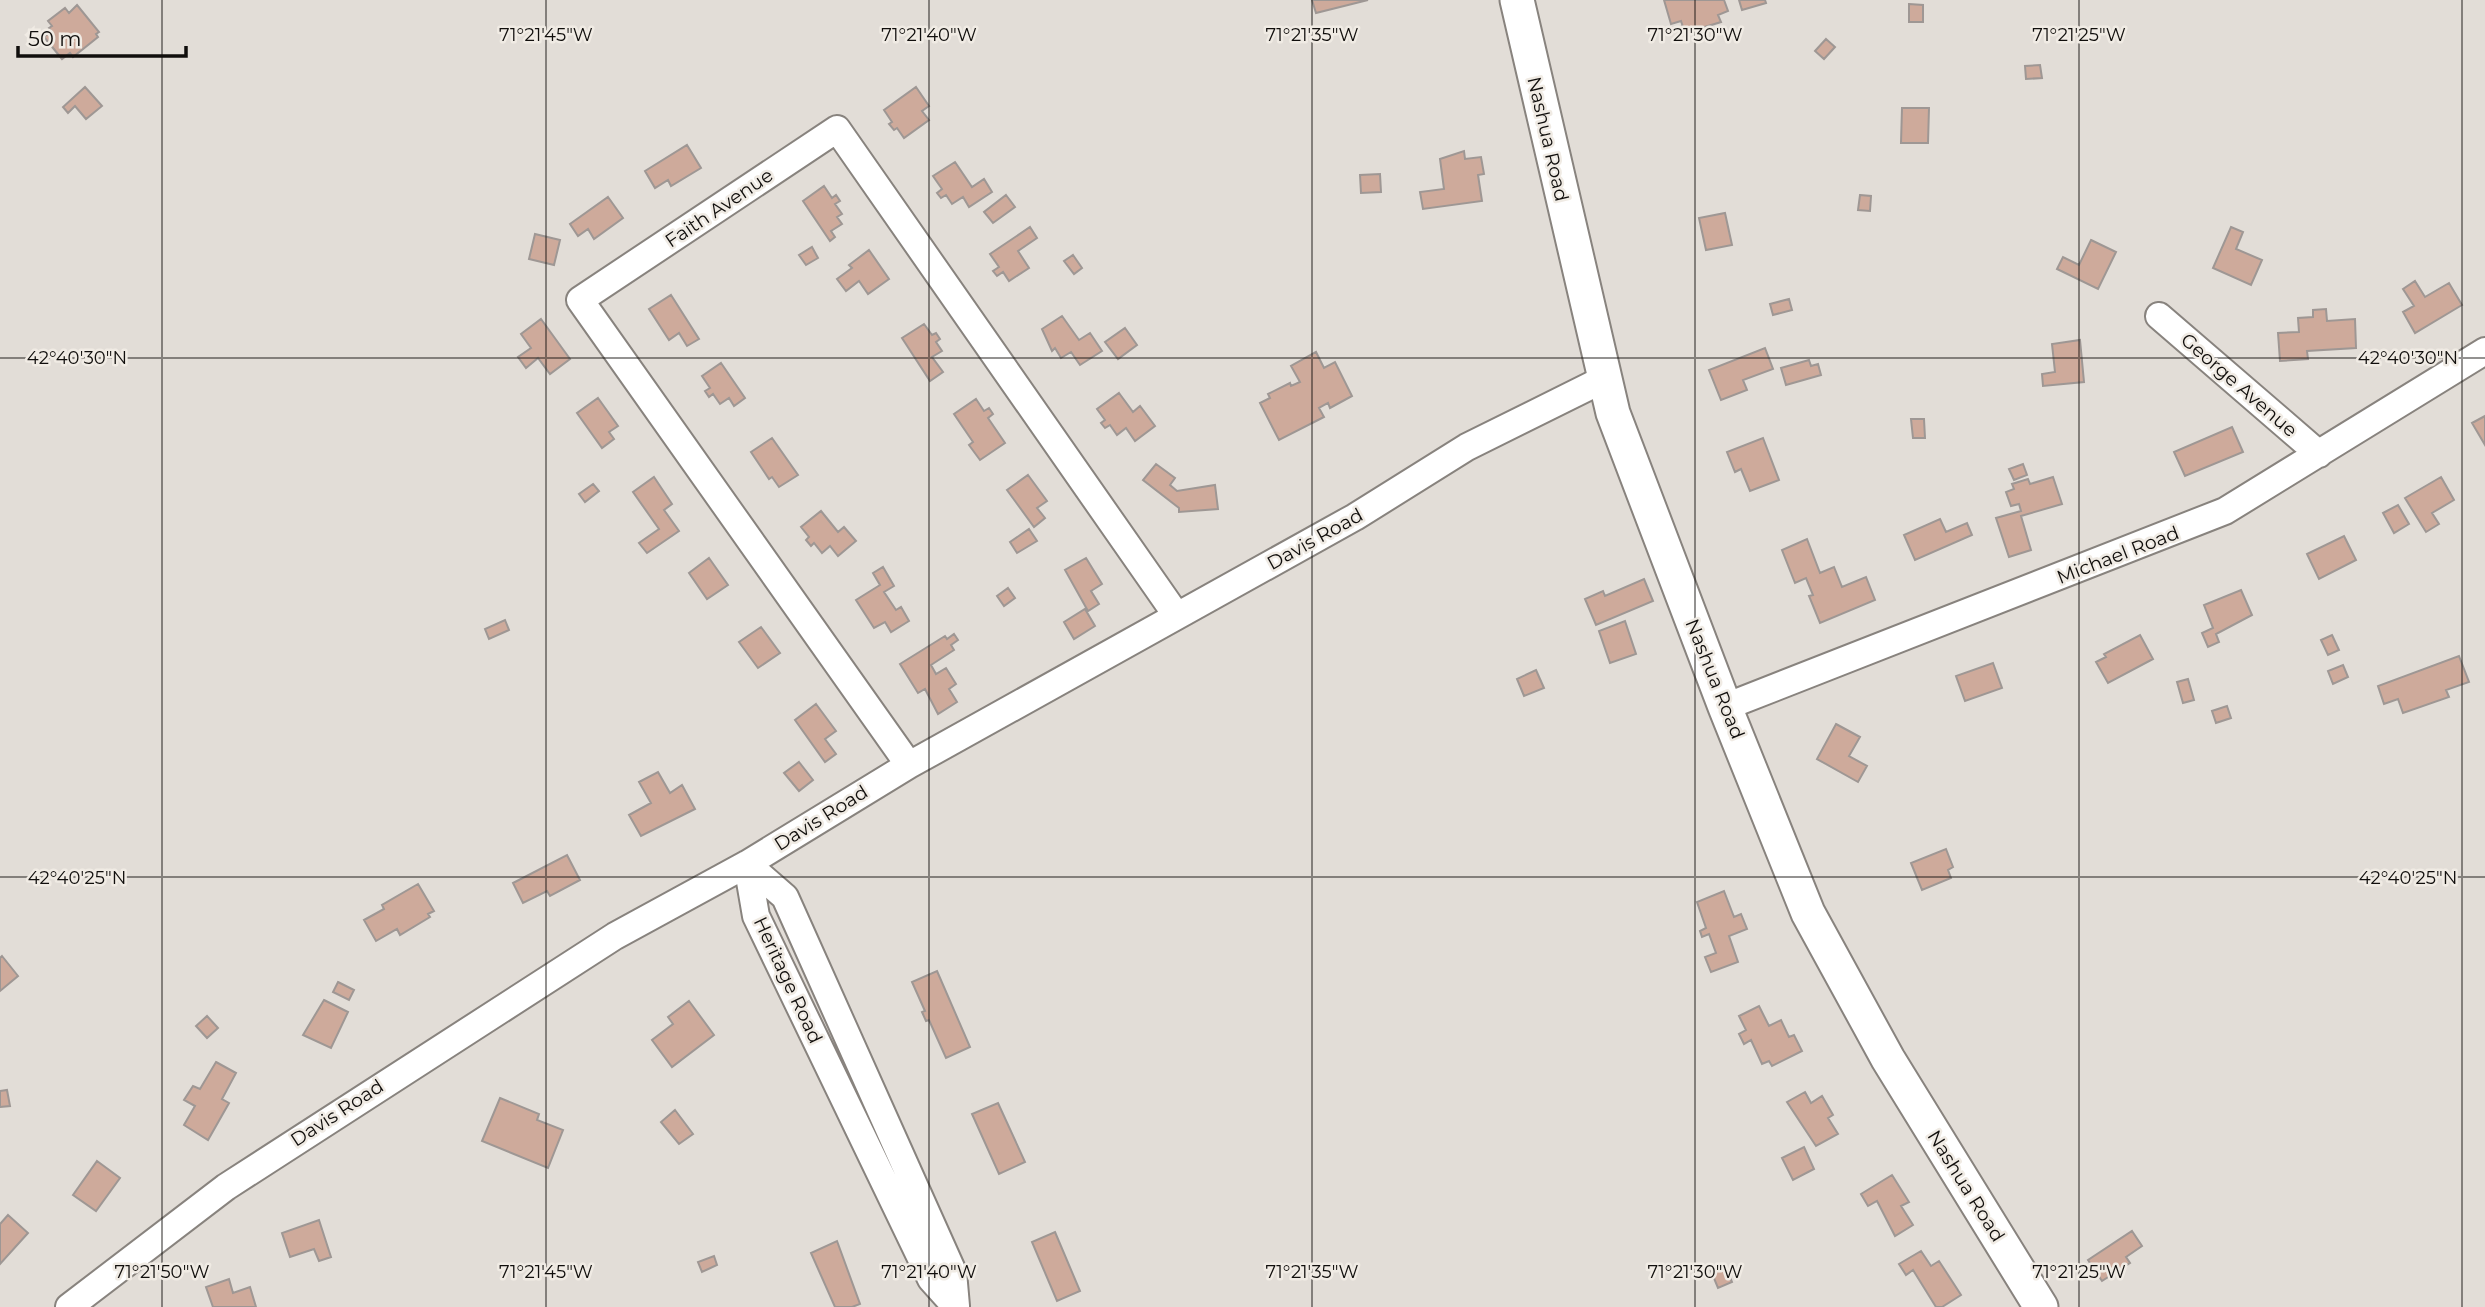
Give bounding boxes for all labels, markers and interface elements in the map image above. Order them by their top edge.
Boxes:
scale bar [18,14,186,58]
text: 71°21'45"W [499,24,593,46]
text: 71°21'40"W [881,24,977,46]
text: 71°21'35"W [1266,24,1358,46]
text: 71°21'30"W [1648,24,1742,46]
text: 71°21'25"W [2032,24,2126,46]
text: 50 m [28,26,82,51]
street label: Nashua Road [1522,74,1574,204]
street label: Faith Avenue [661,164,777,252]
street label: George Avenue [2176,328,2302,442]
text: 42°40'30"N [27,347,127,369]
text: 42°40'30"N [2358,347,2458,369]
street label: Davis Road [1263,503,1367,575]
street label: Michael Road [2054,521,2182,589]
street label: Nashua Road [1680,616,1750,742]
street label: Davis Road [770,780,872,856]
text: 42°40'25"N [28,867,126,889]
text: 42°40'25"N [2359,867,2457,889]
street label: Heritage Road [749,913,827,1047]
street label: Davis Road [286,1074,388,1152]
street label: Nashua Road [1922,1126,2010,1246]
text: 71°21'50"W [115,1261,209,1283]
text: 71°21'45"W [499,1261,593,1283]
text: 71°21'40"W [881,1261,977,1283]
text: 71°21'35"W [1266,1261,1358,1283]
text: 71°21'30"W [1648,1261,1742,1283]
text: 71°21'25"W [2032,1261,2126,1283]

